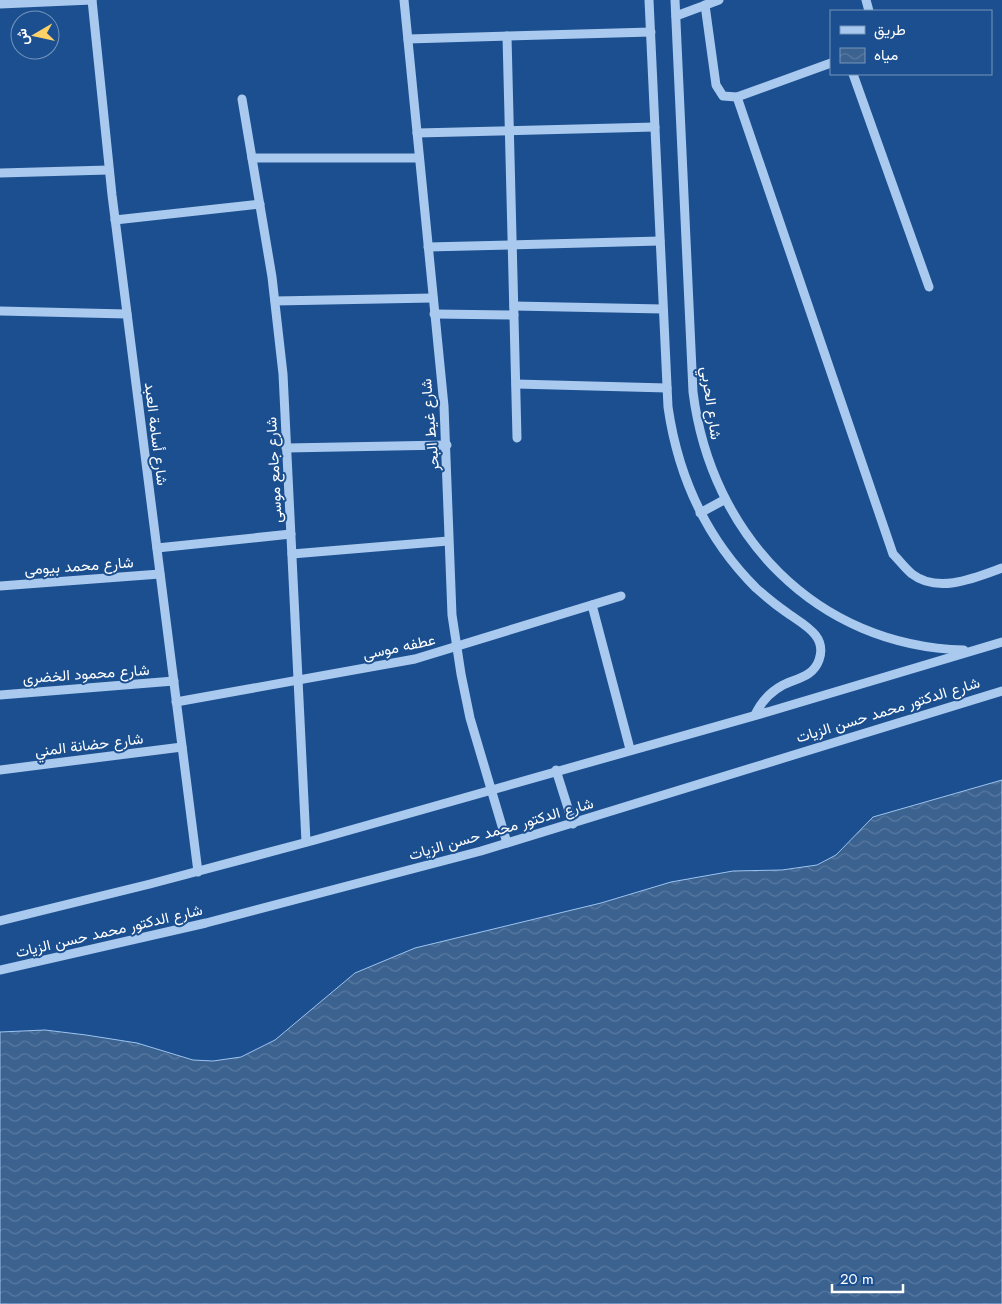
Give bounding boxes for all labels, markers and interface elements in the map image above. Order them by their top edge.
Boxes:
north arrow [10,10,60,60]
legend [830,10,992,75]
text: طريق [874,19,906,41]
text: ش [11,27,33,47]
text: مياه [874,44,898,66]
street label: شارع الحربي [693,365,727,441]
street label: شارع غيط البحر [415,378,445,473]
street label: شارع أسامة العبد [139,381,173,487]
street label: شارع جامع موسى [260,416,288,524]
street label: شارع محمد بيومى [24,551,134,581]
street label: عطفه موسى [361,629,438,665]
street label: شارع محمود الخضرى [22,659,150,689]
street label: شارع الدكتور محمد حسن الزيات [793,671,983,748]
street label: شارع حضانة المني [33,727,145,765]
street label: شارع الدكتور محمد حسن الزيات [406,792,596,866]
street label: شارع الدكتور محمد حسن الزيات [13,899,205,963]
scale bar [832,1262,903,1294]
text: 20 m [840,1268,874,1290]

